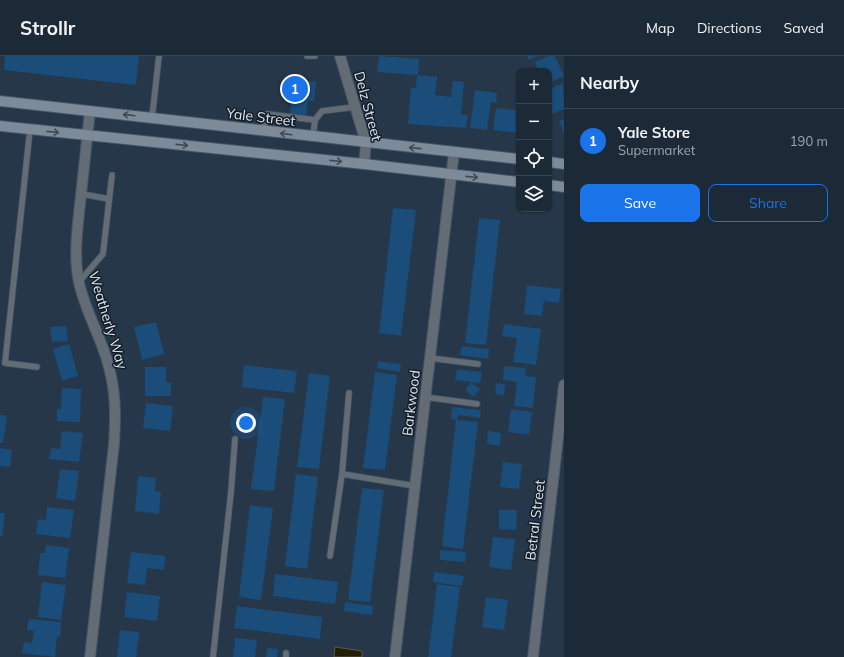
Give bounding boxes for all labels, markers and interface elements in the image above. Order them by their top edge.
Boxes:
text: Strollr [20,16,75,40]
text: Map [646,19,675,37]
text: Directions [697,19,762,37]
text: Saved [784,19,824,37]
map controls [516,68,552,212]
button: + [516,68,552,104]
street label: Delz Street [350,69,386,143]
text: Nearby [580,72,639,93]
pin: 1 [282,74,308,104]
street label: Yale Street [225,104,297,130]
button: − [516,104,552,140]
one-way arrow [123,112,136,119]
text: Yale Store [618,123,690,142]
one-way arrow [46,128,59,135]
one-way arrow [280,130,293,137]
text: 1 [589,133,597,149]
text: 190 m [790,133,828,149]
button: locate [516,140,552,176]
one-way arrow [175,141,188,149]
text: Supermarket [618,142,695,158]
one-way arrow [409,144,422,152]
one-way arrow [329,157,342,165]
one-way arrow [465,173,478,180]
button: layers [516,176,552,212]
button: Save [580,184,700,222]
button: Share [708,184,828,222]
street label: Weatherly Way [85,269,132,372]
street label: Barkwood [398,369,424,437]
your location [236,413,256,433]
street label: Betral Street [521,479,549,561]

